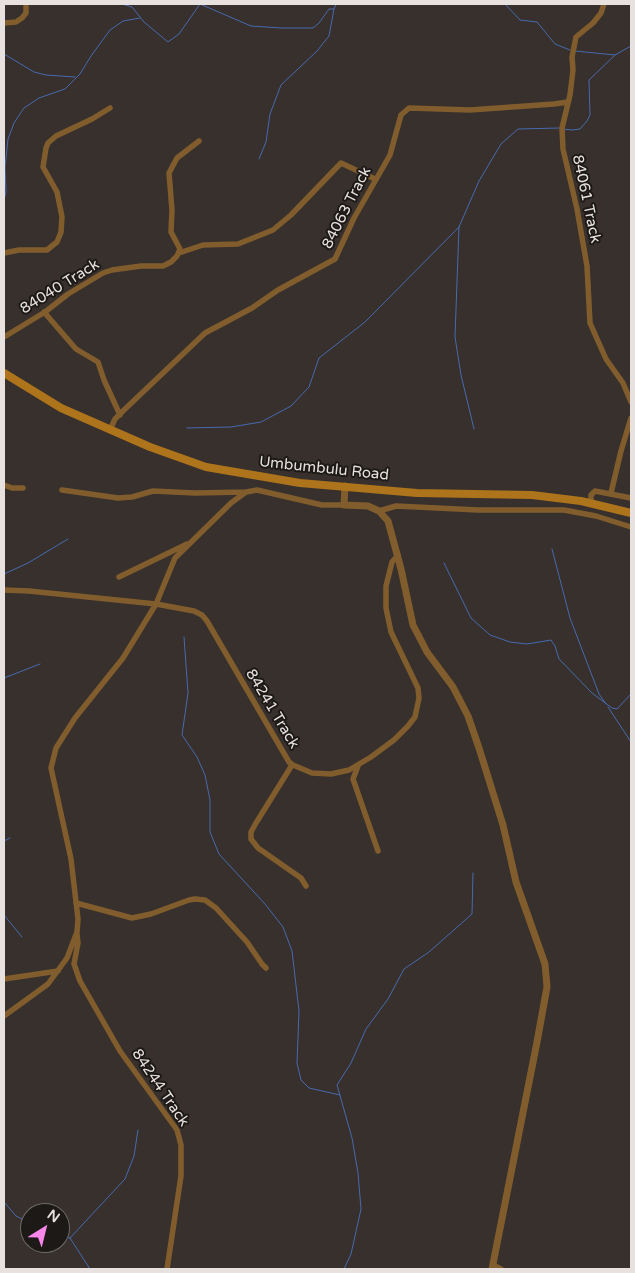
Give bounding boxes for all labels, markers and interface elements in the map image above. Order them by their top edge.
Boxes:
street label: 84061 Track [568,153,604,245]
street label: 84063 Track [319,164,375,252]
street label: 84040 Track [17,256,103,318]
street label: Umbumbulu Road [258,453,390,485]
street label: 84241 Track [241,666,303,752]
street label: 84244 Track [127,1046,193,1130]
north arrow [20,1203,70,1253]
text: N [44,1206,63,1226]

